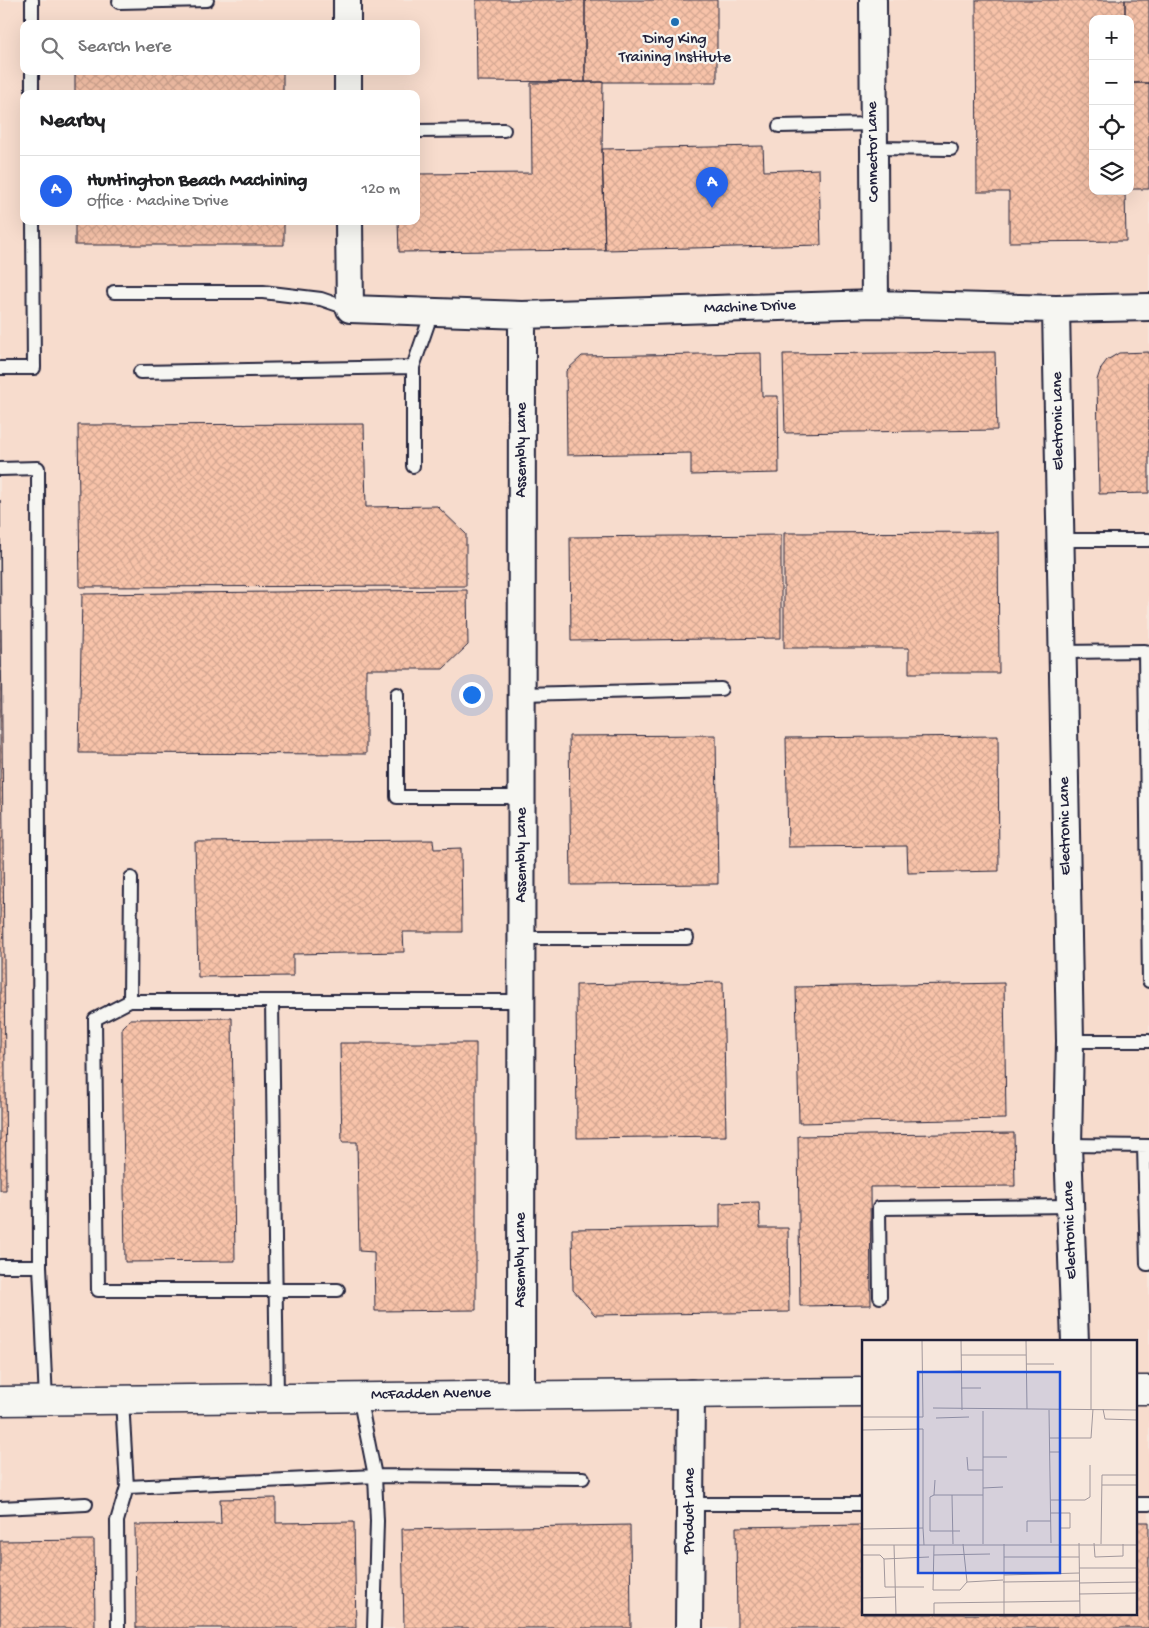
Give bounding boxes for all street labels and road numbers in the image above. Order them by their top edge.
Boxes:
street label: Connector Lane [864,101,884,203]
street label: Machine Drive [704,297,797,319]
street label: Electronic Lane [1049,371,1069,470]
street label: Assembly Lane [513,402,532,498]
street label: Electronic Lane [1056,776,1076,875]
street label: Assembly Lane [513,807,532,903]
street label: Electronic Lane [1060,1180,1082,1280]
street label: Assembly Lane [512,1212,531,1308]
street label: McFadden Avenue [371,1384,492,1406]
street label: Product Lane [681,1467,700,1555]

